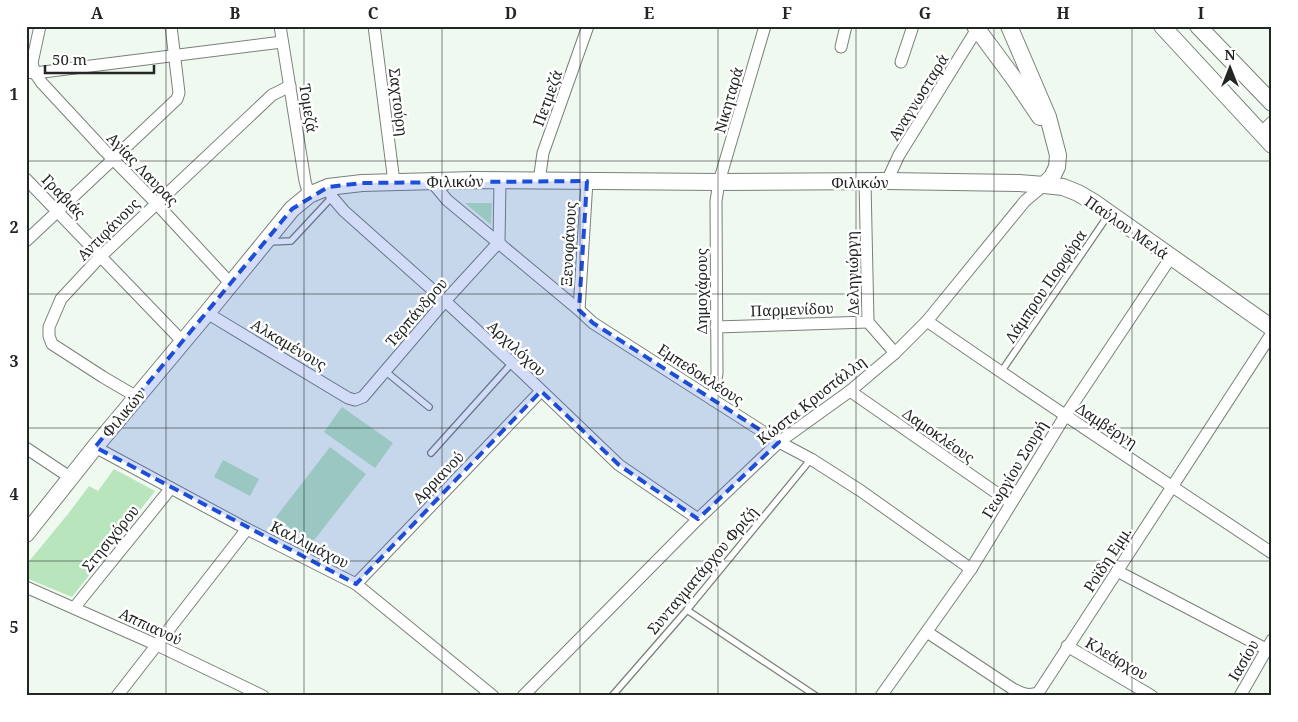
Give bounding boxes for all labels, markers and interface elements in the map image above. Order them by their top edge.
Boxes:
text: A [91,2,104,24]
text: B [230,2,241,24]
text: C [368,2,379,24]
text: D [505,2,517,24]
text: E [644,2,654,24]
text: F [782,2,792,24]
text: G [919,2,931,24]
text: H [1056,2,1070,24]
text: I [1198,2,1204,24]
scale bar [45,42,154,74]
north arrow [1206,42,1256,92]
text: N [1224,45,1236,64]
text: 50 m [52,49,87,69]
street label: Αναγνωσταρά [883,50,953,144]
street label: Νικηταρά [709,64,747,135]
street label: Σαχτούρη [385,67,413,137]
street label: Πετμεζά [528,67,567,129]
street label: Τομεζά [295,82,323,134]
text: 1 [9,83,19,105]
street label: Αγίας Λαυρας [103,128,183,210]
street label: Γραβιάς [38,169,90,223]
street label: Φιλικών [426,170,484,191]
street label: Φιλικών [831,172,889,192]
street label: Παύλου Μελά [1081,191,1173,263]
street label: Αντιφάνους [72,193,144,265]
street label: Ξενοφάνους [556,201,580,287]
text: 2 [9,216,19,238]
street label: Λάμπρου Πορφύρα [1000,225,1091,346]
street label: Δεληγιώργη [841,231,863,315]
street label: Δημοχάρους [691,248,711,334]
street label: Τερπάνδρου [381,273,451,351]
street label: Παρμενίδου [750,298,834,320]
street label: Αλκαμένους [248,314,330,374]
street label: Αρχιλόχου [484,316,550,380]
street label: Εμπεδοκλέους [654,339,748,409]
text: 3 [9,350,19,372]
street label: Κώστα Κρυστάλλη [753,351,869,449]
street label: Φιλικών [97,385,149,441]
street label: Δαμβέργη [1073,398,1141,452]
street label: Δαμοκλέους [899,403,979,467]
street label: Γεωργίου Σουρή [977,416,1051,522]
street label: Αρριανού [408,447,468,507]
text: 4 [9,483,19,505]
street label: Στησιχόρου [77,501,143,575]
street label: Συνταγματάρχου Φριζή [643,502,761,638]
street label: Καλλιμάχου [267,516,353,572]
street label: Ροϊδη Εμμ. [1078,523,1136,595]
street label: Αππιανού [116,603,186,649]
text: 5 [9,616,19,638]
street label: Κλεάρχου [1082,632,1152,684]
street label: Ιασίου [1223,636,1263,684]

